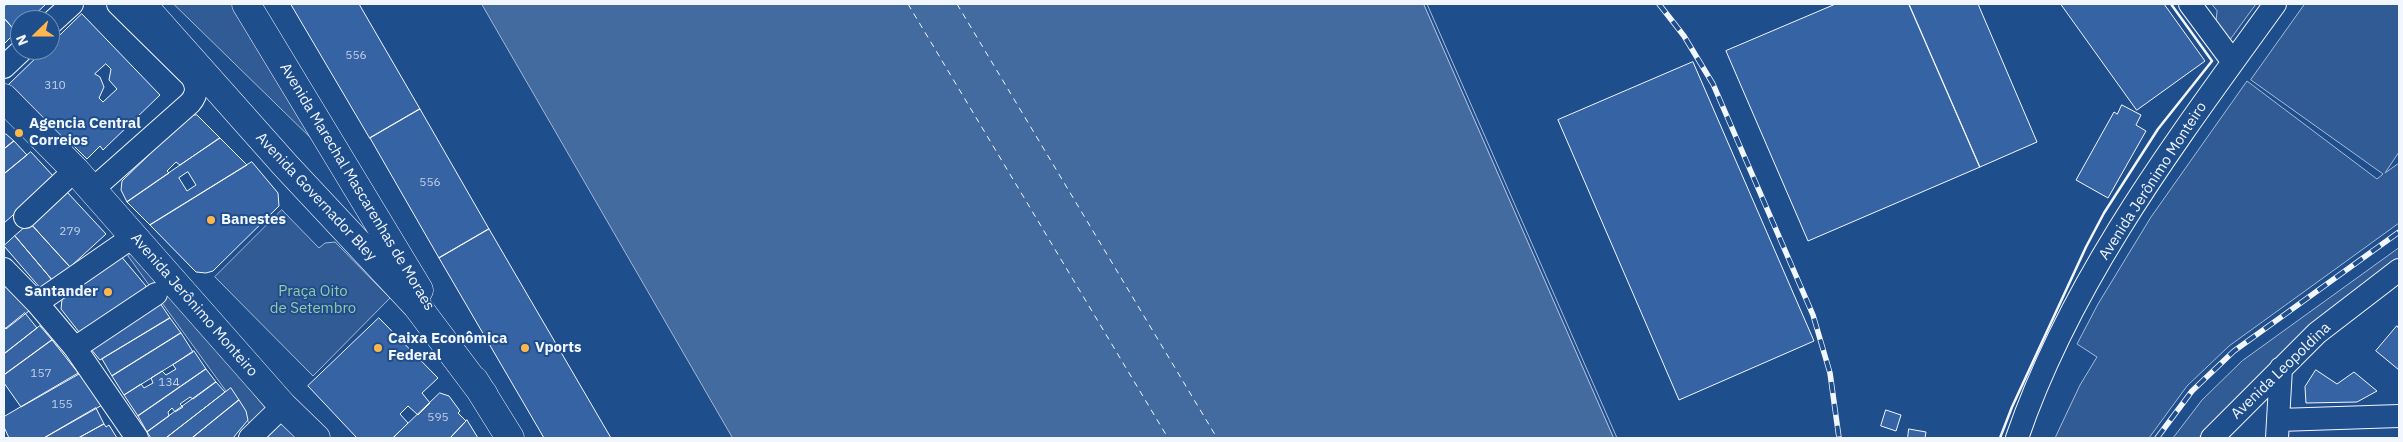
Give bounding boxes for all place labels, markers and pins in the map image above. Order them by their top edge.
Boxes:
place label: Agencia Central Correios [29,115,141,150]
marker: Agencia Central Correios [13,127,25,139]
place label: Banestes [221,211,286,229]
marker: Banestes [205,214,217,226]
place label: Santander [24,283,98,301]
marker: Santander [102,286,114,298]
place label: Caixa Econômica Federal [388,330,508,365]
place label: Vports [535,339,581,357]
marker: Caixa Econômica Federal [372,342,384,354]
marker: Vports [519,342,531,354]

